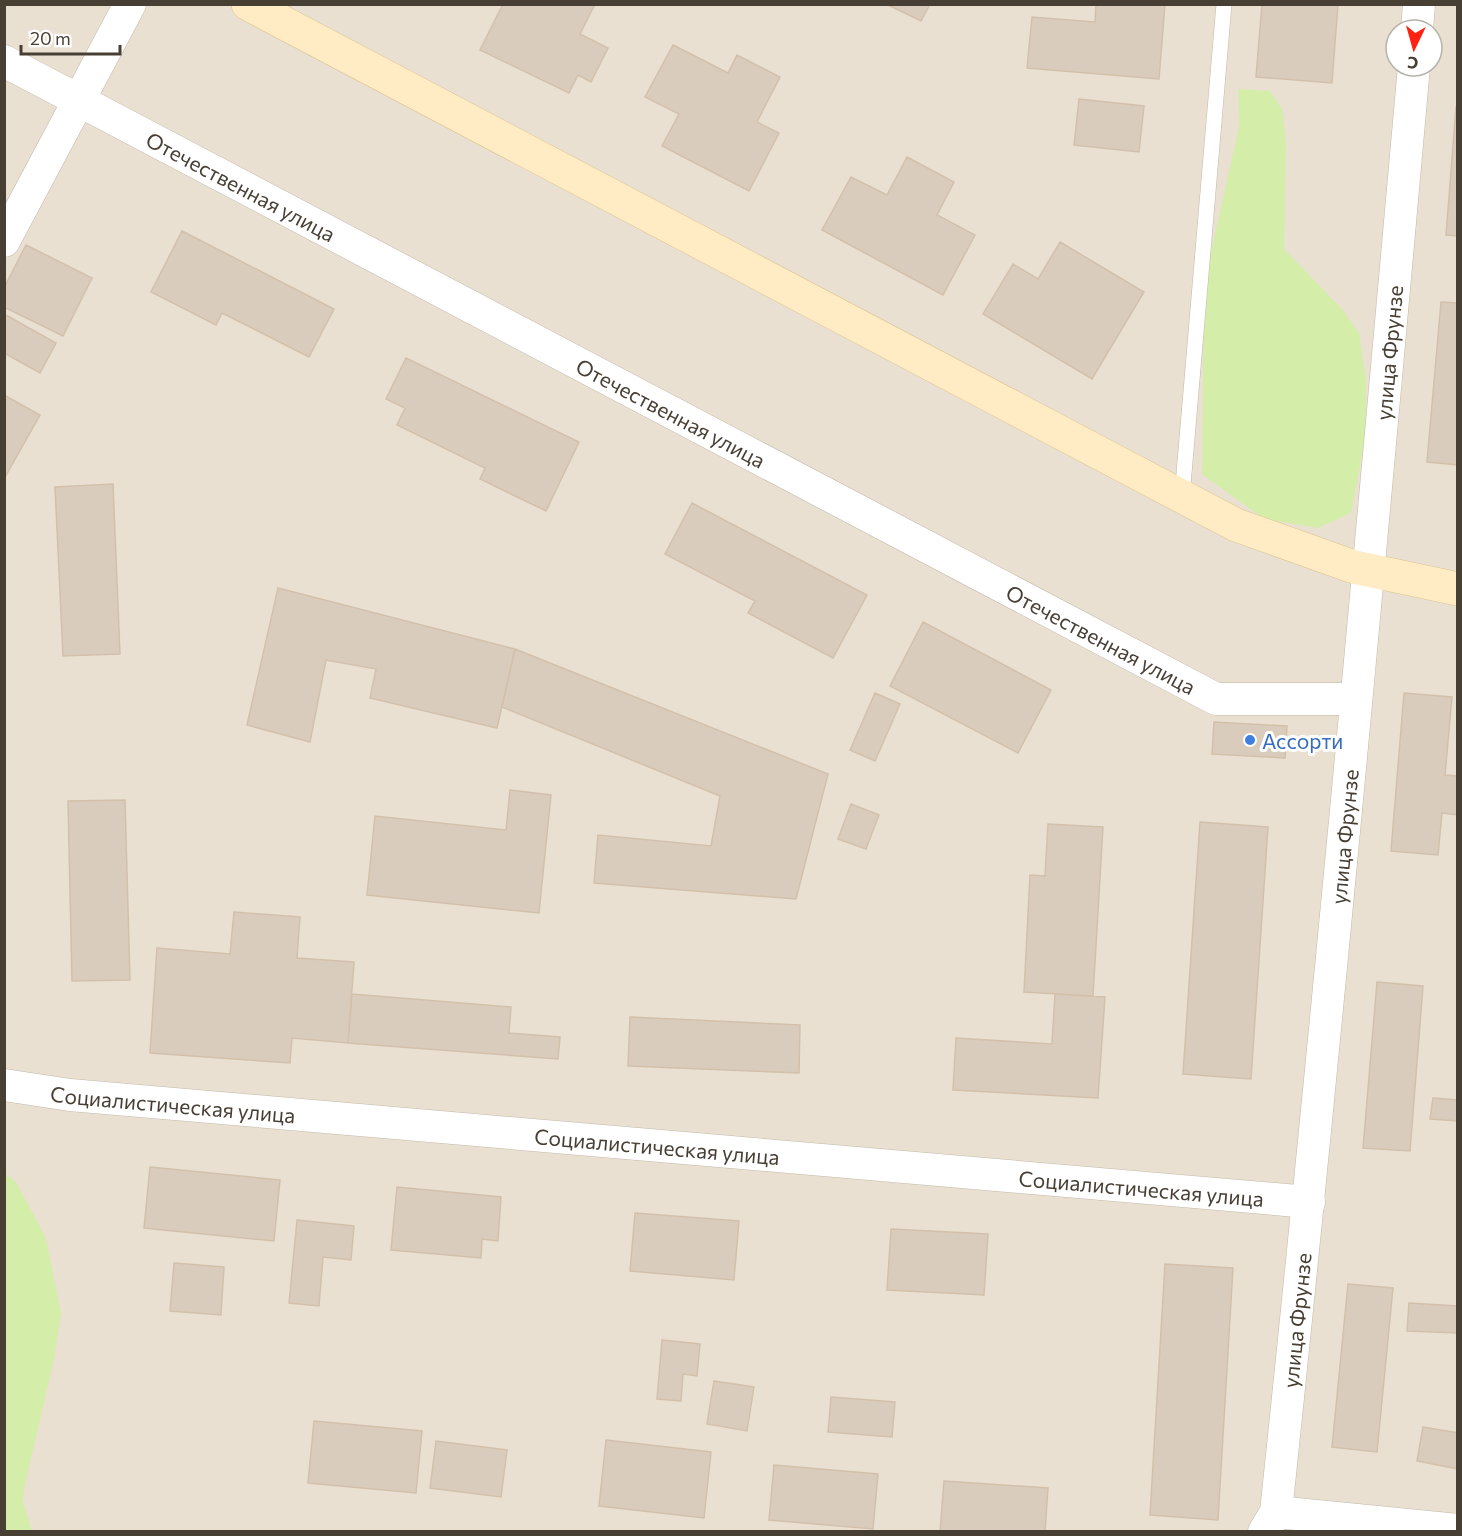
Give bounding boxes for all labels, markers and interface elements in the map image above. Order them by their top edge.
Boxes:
scale bar [21,18,120,56]
north arrow [1384,18,1444,78]
text: 20 m [30,27,71,49]
text: С [1406,53,1419,73]
street label: Отечественная улица [142,126,340,246]
street label: улица Фрунзе [1370,284,1407,421]
street label: Отечественная улица [572,352,770,472]
street label: Отечественная улица [1002,579,1200,699]
place label: Ассорти [1262,728,1343,753]
marker: Ассорти [1243,733,1257,747]
street label: улица Фрунзе [1325,768,1362,905]
street label: Социалистическая улица [49,1080,296,1127]
street label: Социалистическая улица [533,1123,781,1169]
street label: Социалистическая улица [1018,1164,1265,1211]
street label: улица Фрунзе [1277,1252,1315,1389]

